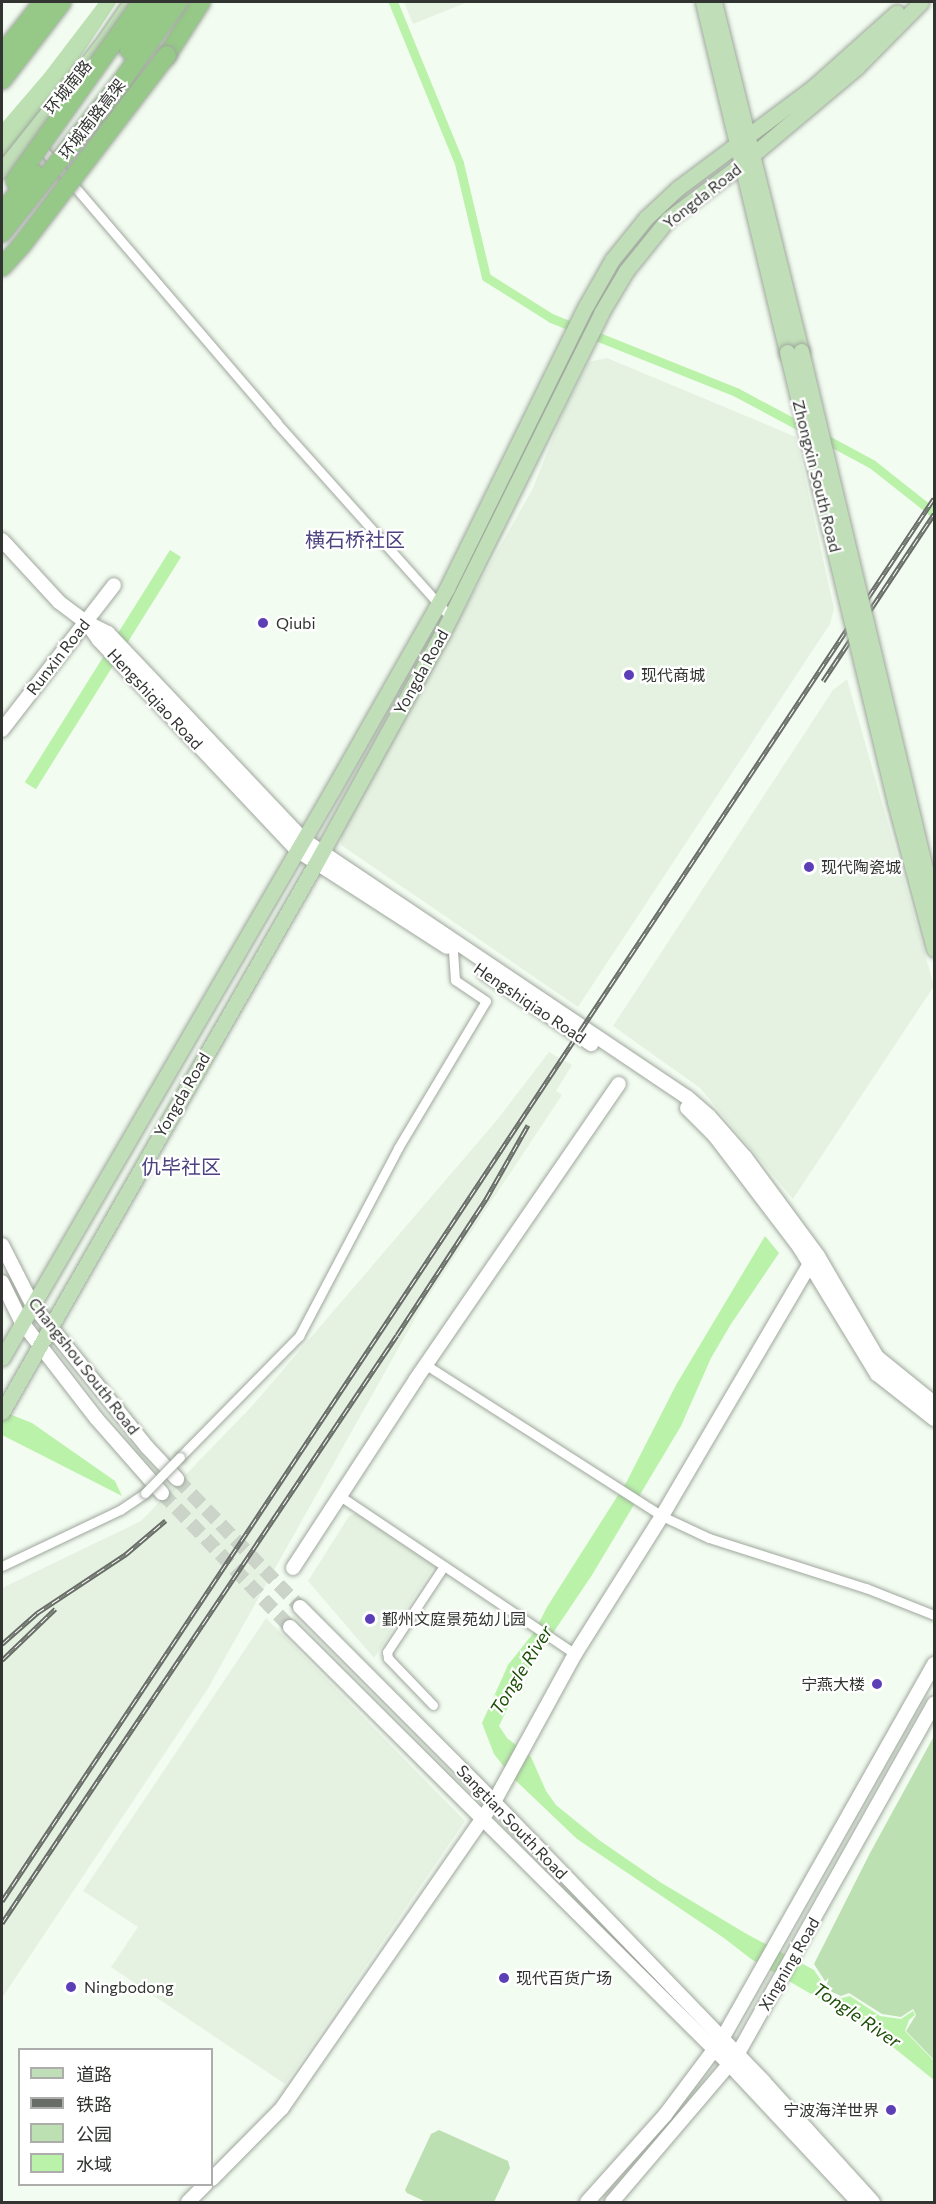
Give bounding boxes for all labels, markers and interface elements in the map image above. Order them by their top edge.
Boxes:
street label: 环城南路 [40,56,96,118]
street label: 环城南路高架 [55,75,129,163]
street label: Yongda Road [659,159,745,233]
street label: Zhongxin South Road [789,398,845,554]
district label: 横石桥社区 [305,527,405,551]
place label: Qiubi [276,613,316,633]
marker: Qiubi [254,614,272,632]
street label: Runxin Road [22,615,94,699]
street label: Yongda Road [390,626,452,718]
street label: Hengshiqiao Road [103,645,207,753]
place label: 现代商城 [641,665,705,685]
marker: 现代商城 [622,668,636,682]
place label: 现代陶瓷城 [821,857,901,877]
marker: 现代陶瓷城 [802,860,816,874]
street label: Hengshiqiao Road [470,959,590,1047]
street label: Yongda Road [150,1049,214,1141]
district label: 仇毕社区 [141,1154,221,1178]
street label: Changshou South Road [25,1294,143,1438]
place label: 鄞州文庭景苑幼儿园 [382,1609,526,1629]
marker: 鄞州文庭景苑幼儿园 [363,1612,377,1626]
water label: Tongle River [485,1621,557,1719]
place label: 宁燕大楼 [801,1674,865,1694]
marker: 宁燕大楼 [870,1677,884,1691]
street label: Sangtian South Road [453,1761,571,1883]
street label: Xingning Road [755,1914,823,2014]
place label: 现代百货广场 [516,1968,612,1988]
marker: 现代百货广场 [497,1971,511,1985]
place label: Ningbodong [84,1977,174,1997]
marker: Ningbodong [62,1978,80,1996]
water label: Tongle River [809,1978,905,2052]
legend [18,2048,213,2186]
text: 道路 [76,2063,112,2085]
text: 铁路 [76,2093,112,2115]
place label: 宁波海洋世界 [783,2100,879,2120]
marker: 宁波海洋世界 [884,2103,898,2117]
text: 公园 [76,2123,112,2145]
text: 水域 [76,2153,112,2175]

